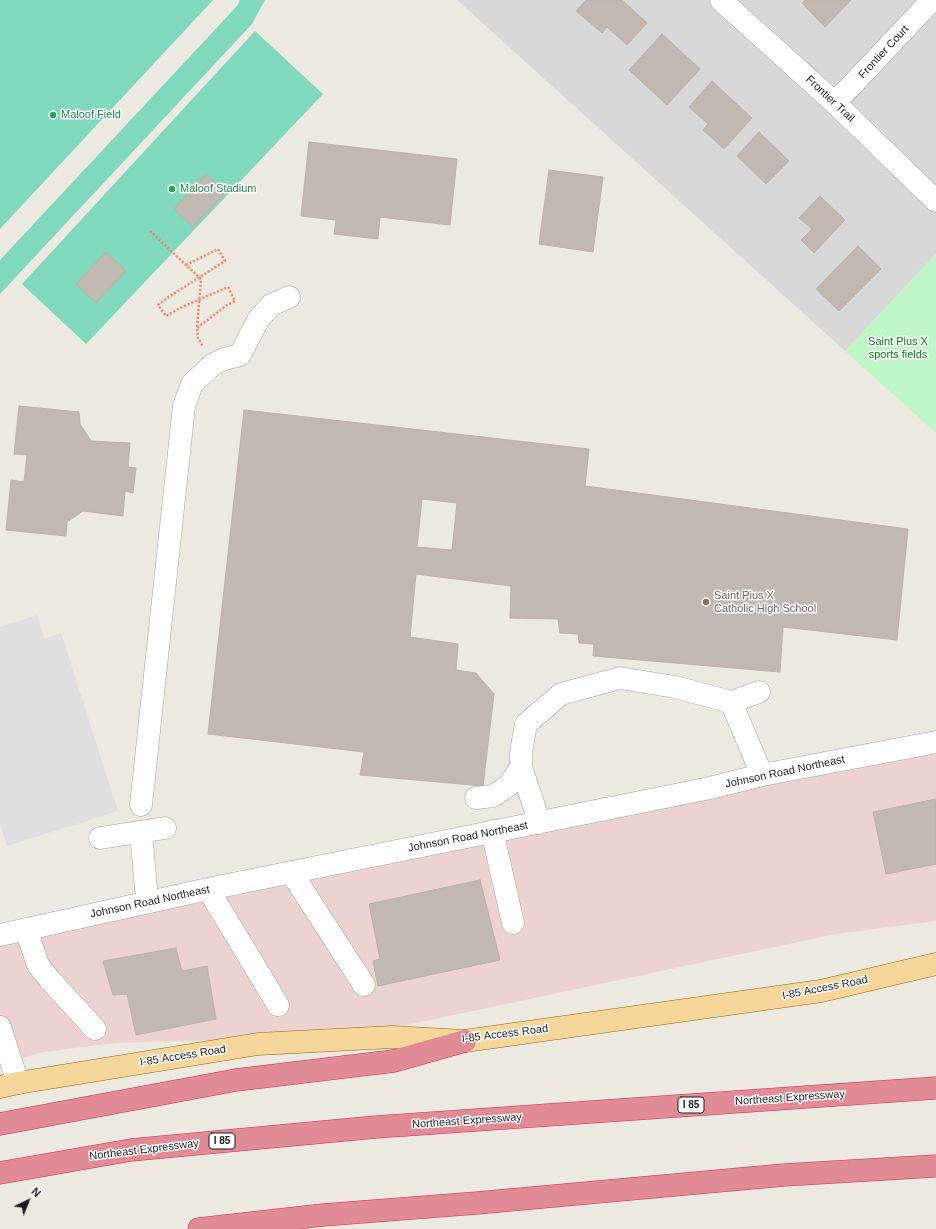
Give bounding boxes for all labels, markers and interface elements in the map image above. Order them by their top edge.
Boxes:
street label: Frontier Court [856,23,912,81]
street label: Frontier Trail [803,73,857,125]
place label: Maloof Field [61,108,121,122]
marker: Maloof Field [48,110,58,120]
place label: Maloof Stadium [180,182,256,196]
marker: Maloof Stadium [167,184,177,194]
park label: Saint Pius X sports fields [868,335,928,361]
place label: Saint Pius X Catholic High School [714,589,816,615]
marker: Saint Pius X Catholic High School [701,597,711,607]
street label: Johnson Road Northeast [724,753,846,791]
street label: Johnson Road Northeast [407,819,529,855]
street label: Johnson Road Northeast [89,883,211,921]
street label: I-85 Access Road [781,973,869,1003]
street label: I-85 Access Road [461,1022,549,1046]
street label: I-85 Access Road [139,1043,227,1069]
street label: Northeast Expressway [735,1088,845,1108]
road number: I 85 [678,1097,704,1113]
street label: Northeast Expressway [412,1111,522,1131]
road number: I 85 [209,1133,235,1149]
street label: Northeast Expressway [89,1137,199,1163]
north arrow [8,1181,48,1221]
text: N [29,1185,43,1199]

